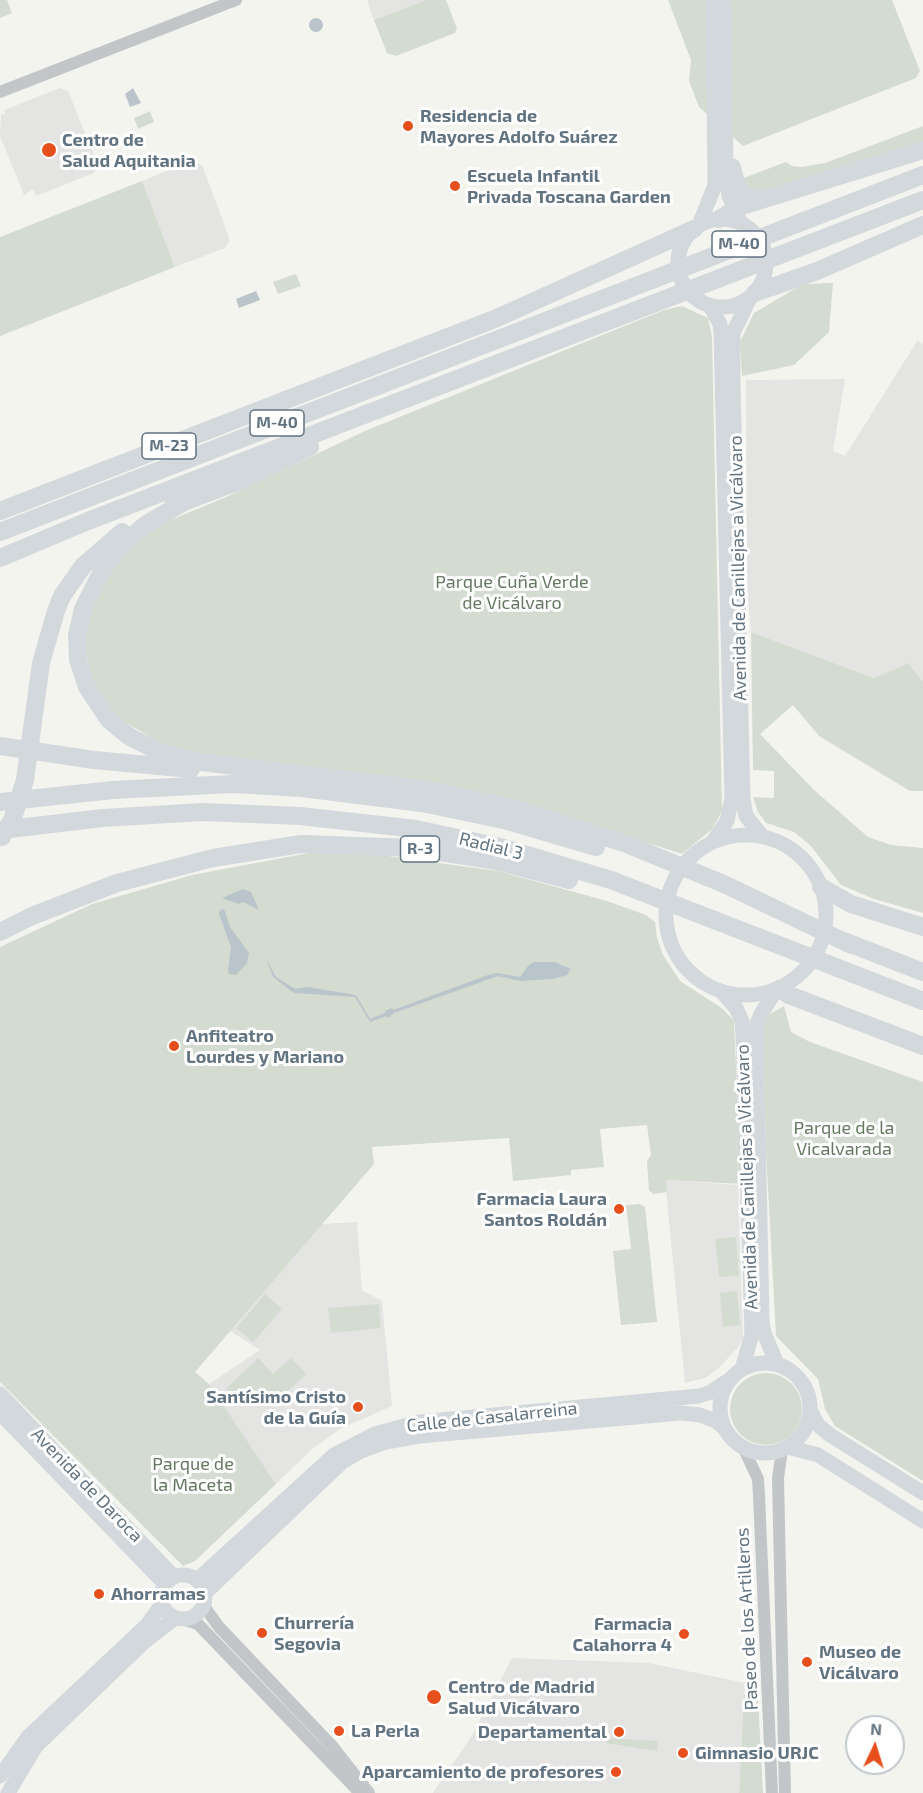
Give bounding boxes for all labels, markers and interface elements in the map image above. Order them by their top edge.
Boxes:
place label: Residencia de Mayores Adolfo Suárez [420,105,618,148]
marker: Residencia de Mayores Adolfo Suárez [401,119,415,133]
place label: Centro de Salud Aquitania [62,129,196,172]
marker: Centro de Salud Aquitania [40,141,58,159]
place label: Escuela Infantil Privada Toscana Garden [467,165,671,207]
marker: Escuela Infantil Privada Toscana Garden [448,179,462,193]
road number: M-40 [712,231,766,257]
road number: M-40 [250,410,304,436]
road number: M-23 [142,433,196,459]
street label: Avenida de Canillejas a Vicálvaro [725,435,751,701]
park label: Parque Cuña Verde de Vicálvaro [435,571,589,614]
street label: Radial 3 [457,828,525,864]
road number: R-3 [400,836,440,862]
place label: Anfiteatro Lourdes y Mariano [186,1025,344,1068]
marker: Anfiteatro Lourdes y Mariano [167,1039,181,1053]
street label: Avenida de Canillejas a Vicálvaro [732,1044,762,1310]
park label: Parque de la Vicalvarada [794,1117,894,1160]
place label: Farmacia Laura Santos Roldán [477,1188,607,1230]
marker: Farmacia Laura Santos Roldán [612,1202,626,1216]
place label: Santísimo Cristo de la Guía [206,1386,346,1428]
street label: Calle de Casalarreina [406,1397,578,1437]
marker: Santísimo Cristo de la Guía [351,1400,365,1414]
street label: Avenida de Daroca [27,1423,147,1547]
park label: Parque de la Maceta [152,1453,234,1496]
street label: Paseo de los Artilleros [731,1527,763,1711]
place label: Ahorramas [111,1583,205,1605]
marker: Ahorramas [92,1587,106,1601]
place label: Churrería Segovia [274,1612,354,1654]
place label: Farmacia Calahorra 4 [573,1613,672,1656]
marker: Churrería Segovia [255,1626,269,1640]
marker: Farmacia Calahorra 4 [677,1627,691,1641]
place label: Museo de Vicálvaro [819,1641,901,1684]
marker: Museo de Vicálvaro [800,1655,814,1669]
place label: Centro de Madrid Salud Vicálvaro [448,1676,595,1718]
marker: Centro de Madrid Salud Vicálvaro [425,1688,443,1706]
north arrow [845,1715,905,1775]
text: N [870,1719,883,1738]
place label: La Perla [351,1720,420,1742]
place label: Departamental [478,1721,607,1743]
marker: La Perla [332,1724,346,1738]
marker: Departamental [612,1725,626,1739]
place label: Gimnasio URJC [695,1742,819,1764]
marker: Gimnasio URJC [676,1746,690,1760]
place label: Aparcamiento de profesores [362,1761,604,1783]
marker: Aparcamiento de profesores [609,1765,623,1779]

